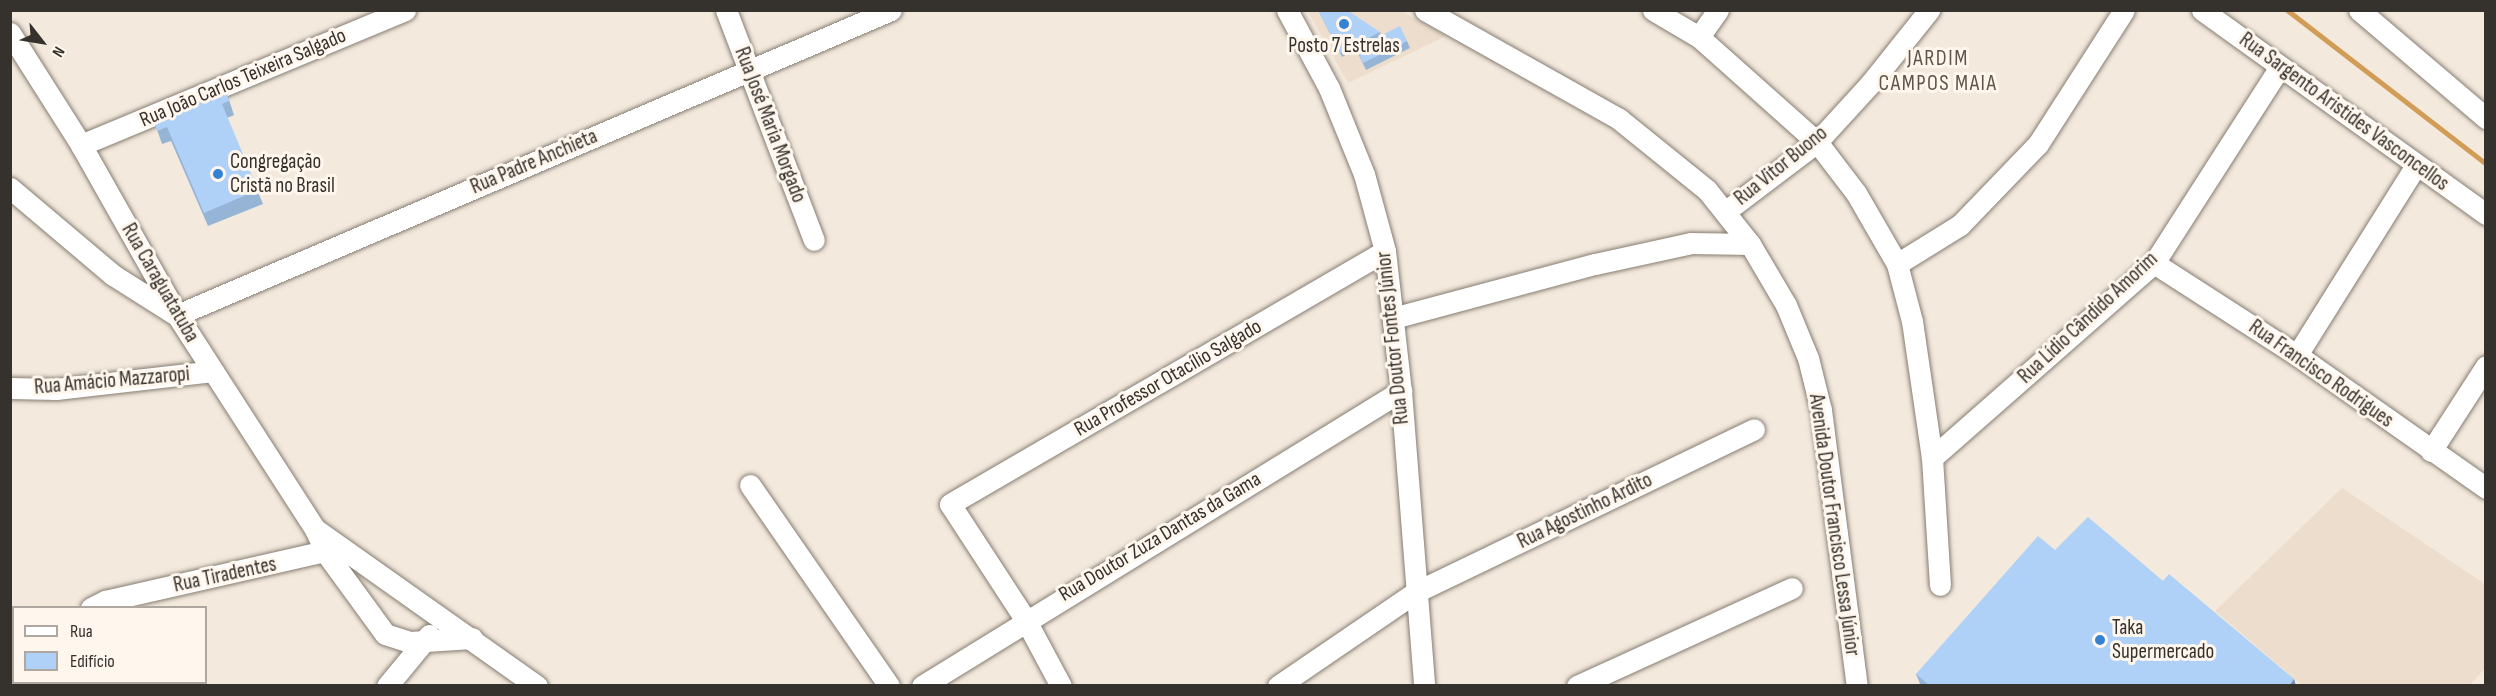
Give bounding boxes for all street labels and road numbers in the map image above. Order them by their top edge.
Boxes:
street label: Rua João Carlos Teixeira Salgado [136,23,350,133]
street label: Rua Sargento Aristides Vasconcellos [2234,27,2454,197]
street label: Rua José Maria Morgado [729,44,811,206]
street label: Rua Vitor Buono [1730,121,1832,211]
street label: Rua Padre Anchieta [467,124,601,200]
street label: Rua Caraguatatuba [116,219,204,347]
street label: Rua Lídio Cândido Amorim [2013,247,2163,389]
street label: Rua Doutor Fontes Júnior [1371,250,1415,426]
street label: Rua Professor Otacílio Salgado [1070,314,1266,442]
street label: Rua Francisco Rodrigues [2244,315,2398,433]
street label: Rua Amácio Mazzaropi [33,362,191,400]
street label: Avenida Doutor Francisco Lessa Júnior [1803,392,1865,658]
street label: Rua Doutor Zuza Dantas da Gama [1054,467,1266,607]
street label: Rua Agostinho Ardito [1514,468,1656,554]
street label: Rua Tiradentes [171,552,279,598]

